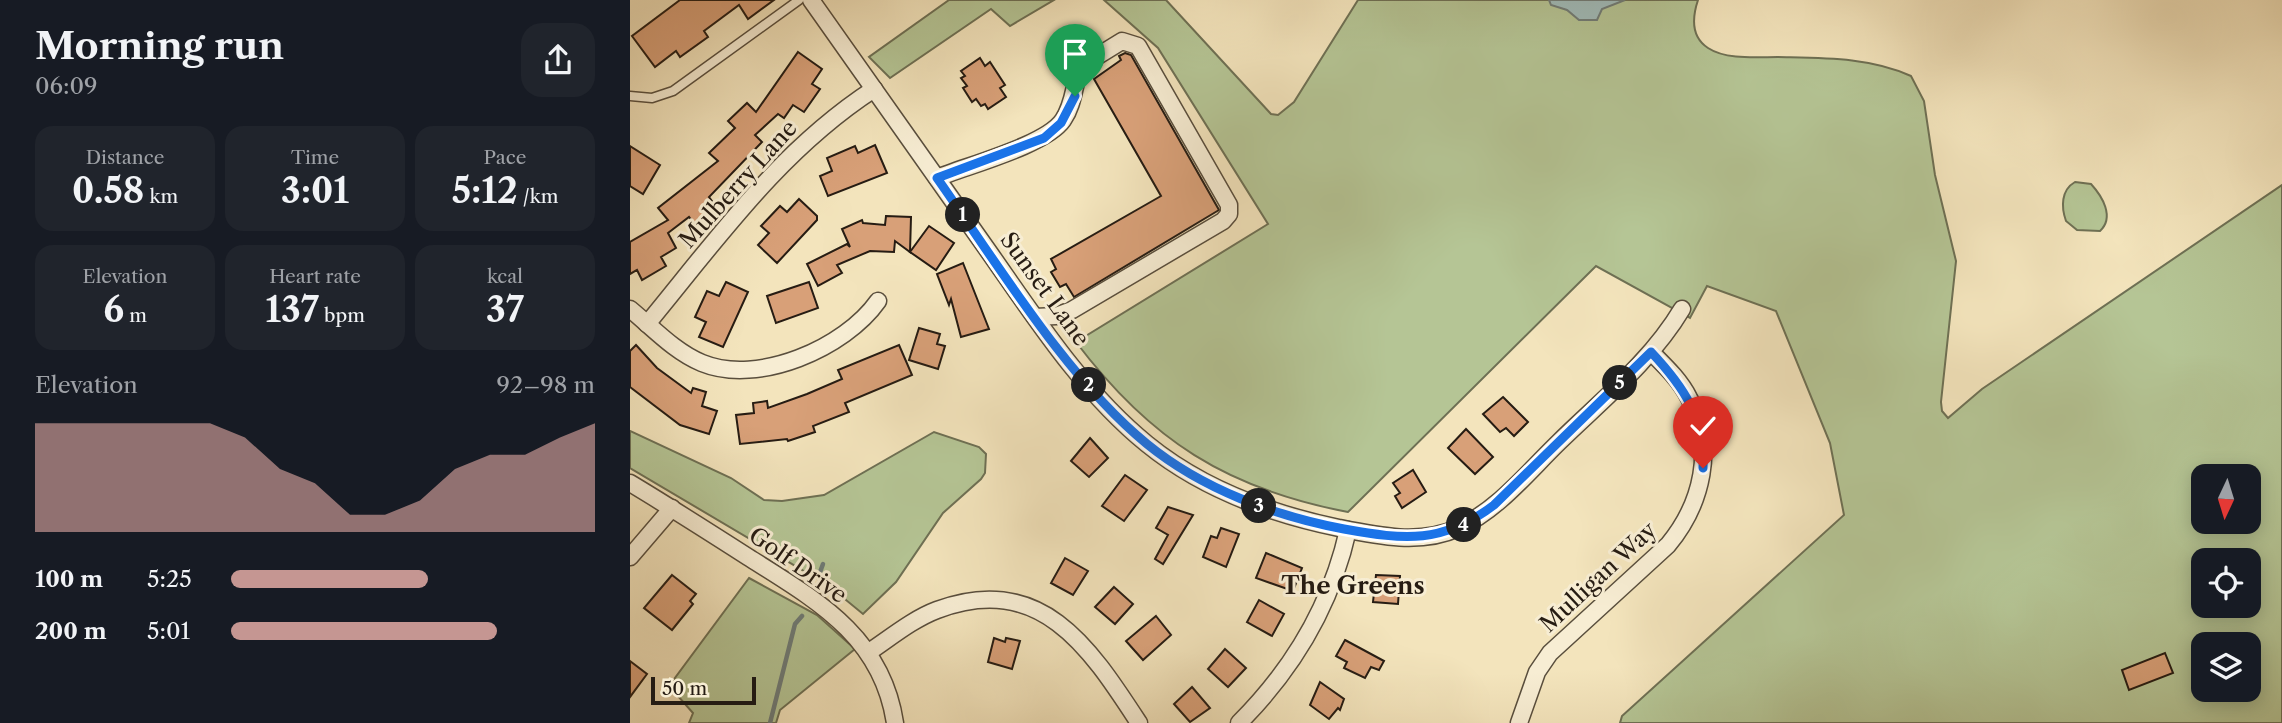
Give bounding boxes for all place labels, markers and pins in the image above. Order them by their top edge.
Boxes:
pin [1045,24,1105,96]
pin: 1 [946,198,980,232]
pin: 5 [1602,366,1637,400]
pin: 2 [1072,368,1106,402]
pin [1673,396,1733,468]
pin: 3 [1242,489,1276,524]
pin: 4 [1446,508,1482,542]

